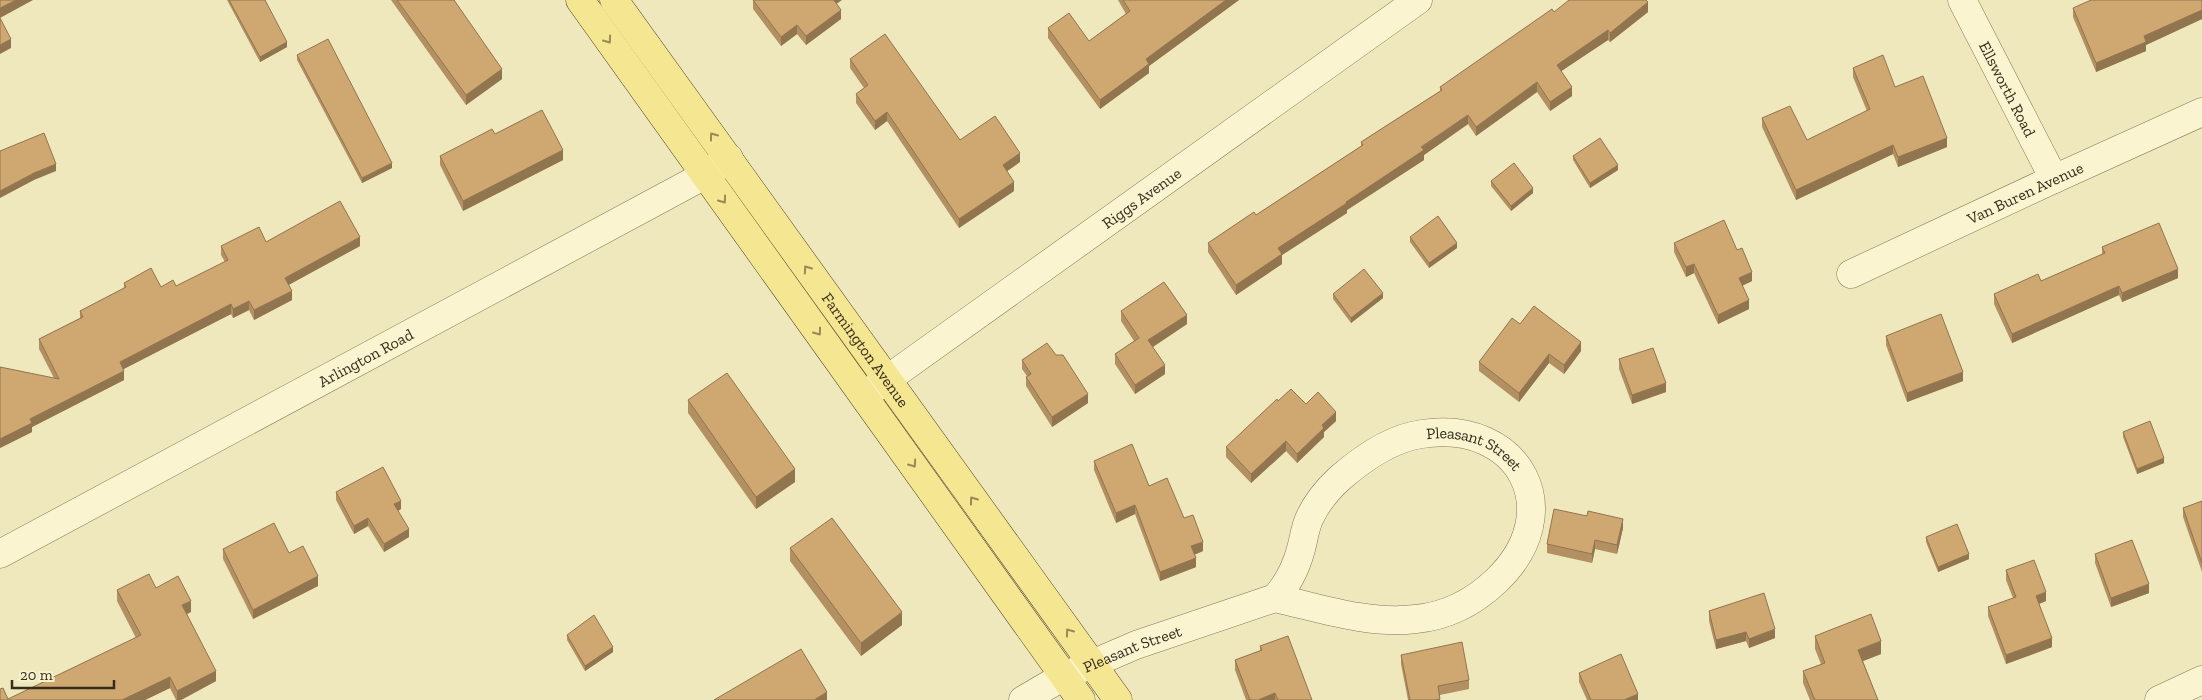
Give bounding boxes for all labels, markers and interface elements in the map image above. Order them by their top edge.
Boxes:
one-way arrow [602,34,611,44]
street label: Ellsworth Road [1975,38,2040,140]
one-way arrow [710,133,719,142]
street label: Van Buren Avenue [1963,158,2086,229]
street label: Riggs Avenue [1098,163,1185,233]
one-way arrow [717,194,726,204]
one-way arrow [804,265,813,275]
street label: Farmington Avenue [818,289,913,411]
street label: Arlington Road [315,325,417,391]
one-way arrow [812,326,821,336]
street label: Pleasant Street [1425,423,1526,475]
one-way arrow [907,458,916,468]
one-way arrow [971,497,979,506]
street label: Pleasant Street [1080,621,1184,677]
one-way arrow [1066,629,1074,638]
scale bar [12,658,115,690]
text: 20 m [20,666,53,684]

